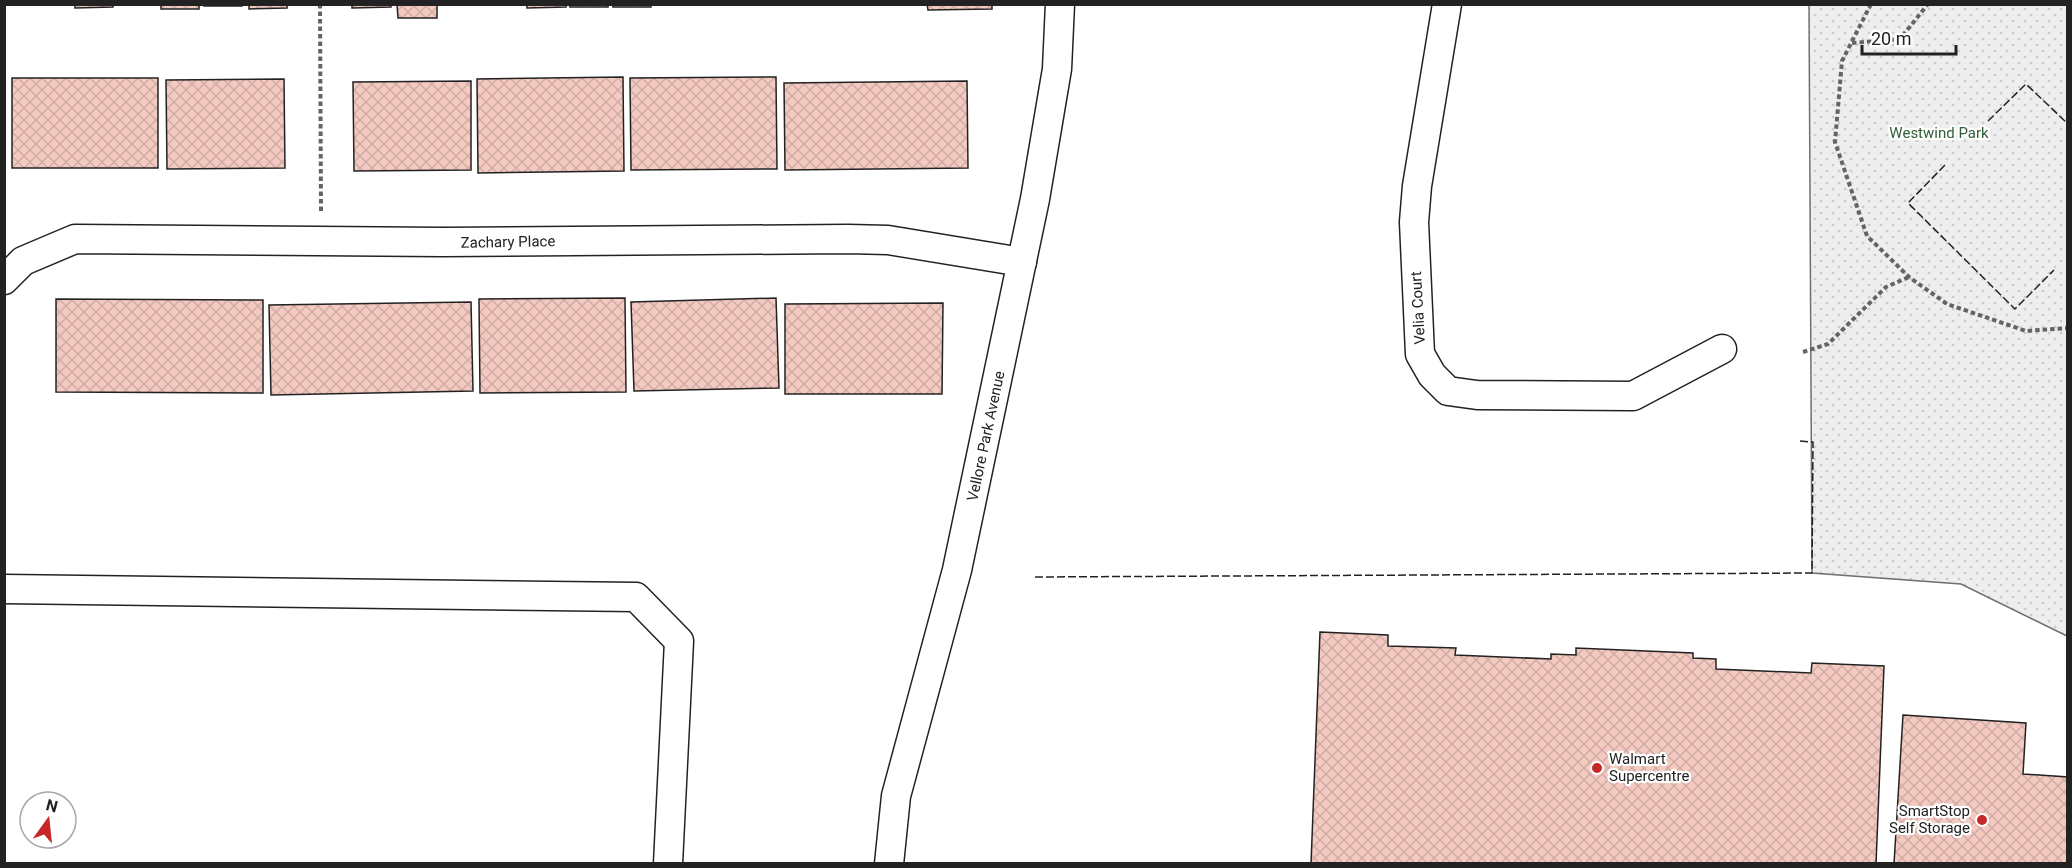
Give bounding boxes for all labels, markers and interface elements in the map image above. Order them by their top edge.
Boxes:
scale bar [1862,18,1956,56]
text: 20 m [1871,28,1911,49]
park label: Westwind Park [1889,124,1989,142]
street label: Zachary Place [461,232,555,252]
street label: Velia Court [1407,271,1429,345]
street label: Vellore Park Avenue [963,369,1009,503]
place label: Walmart Supercentre [1609,750,1689,785]
marker: Walmart Supercentre [1590,761,1604,775]
north arrow [18,790,78,850]
text: N [44,795,60,817]
place label: SmartStop Self Storage [1889,802,1970,837]
marker: SmartStop Self Storage [1975,813,1989,827]

